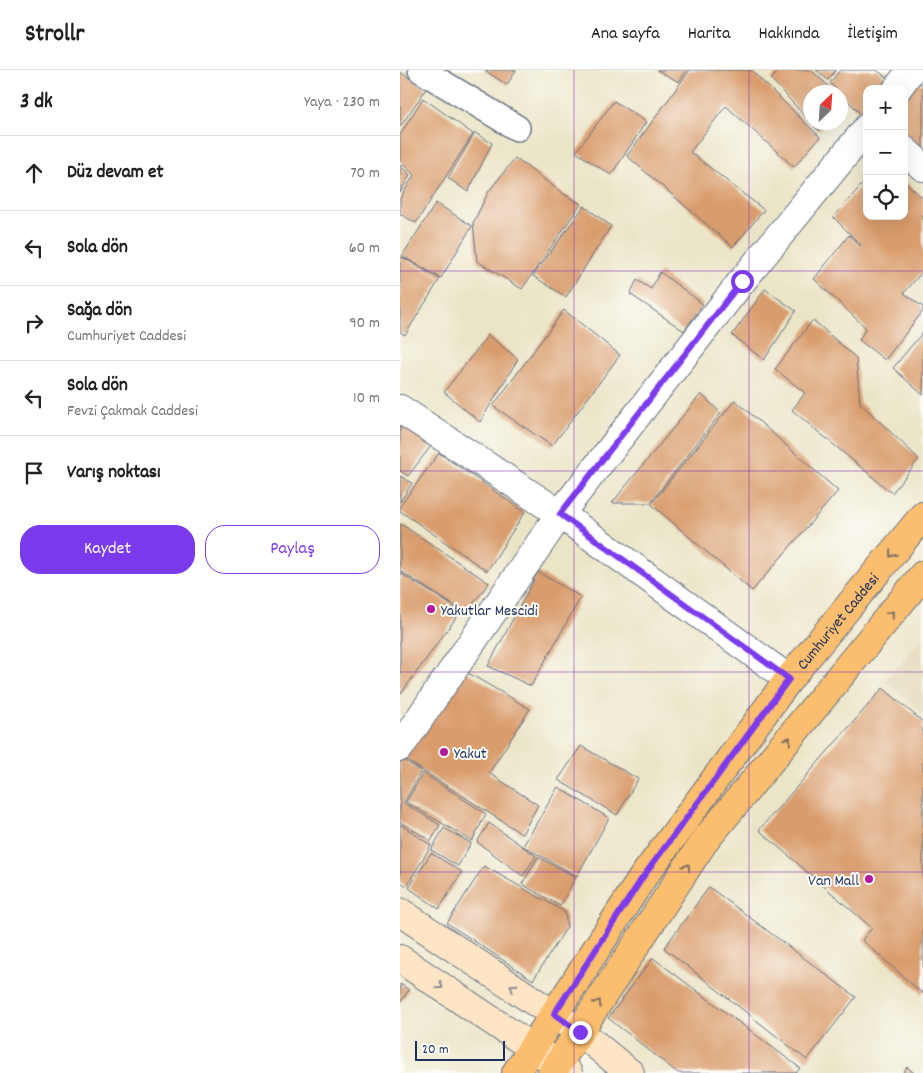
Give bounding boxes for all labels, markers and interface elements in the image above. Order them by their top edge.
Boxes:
text: Strollr [25,18,84,52]
text: Ana sayfa [591,22,660,47]
text: Harita [688,22,730,47]
text: Hakkında [758,22,819,47]
text: İletişim [847,22,898,47]
north arrow [803,85,848,130]
map controls [863,85,908,220]
button: + [863,85,908,130]
text: 3 dk [20,88,53,118]
text: Yaya · 230 m [304,91,380,114]
button: − [863,130,908,175]
icon: ahead [20,159,48,187]
text: Düz devam et [67,160,163,187]
text: 70 m [350,162,380,185]
button: locate [863,175,908,220]
icon: left [20,234,48,262]
text: Sola dön [67,235,128,262]
text: 60 m [349,237,380,260]
route start [731,270,754,293]
text: Sağa dön [67,298,132,325]
icon: right [20,309,48,337]
text: 90 m [349,312,380,335]
text: Cumhuriyet Caddesi [67,325,186,348]
text: Sola dön [67,373,128,400]
icon: left [20,384,48,412]
text: 10 m [353,387,380,410]
text: Fevzi Çakmak Caddesi [67,400,198,423]
icon: arrive [20,459,48,487]
text: Varış noktası [67,460,161,487]
button: Kaydet [20,525,195,574]
button: Paylaş [205,525,380,574]
one-way arrow [889,548,898,557]
street label: Cumhuriyet Caddesi [792,569,886,676]
place label: Yakutlar Mescidi [441,600,538,623]
marker: Yakutlar Mescidi [425,603,437,615]
one-way arrow [885,611,893,620]
one-way arrow [782,736,791,745]
place label: Yakut [454,743,487,766]
marker: Yakut [438,746,450,758]
one-way arrow [681,863,690,873]
place label: Van Mall [808,870,859,893]
marker: Van Mall [863,873,875,885]
one-way arrow [435,980,444,989]
one-way arrow [510,984,519,993]
one-way arrow [592,999,602,1008]
route end [569,1021,592,1044]
scale bar [415,1038,505,1061]
text: 20 m [422,1040,449,1060]

